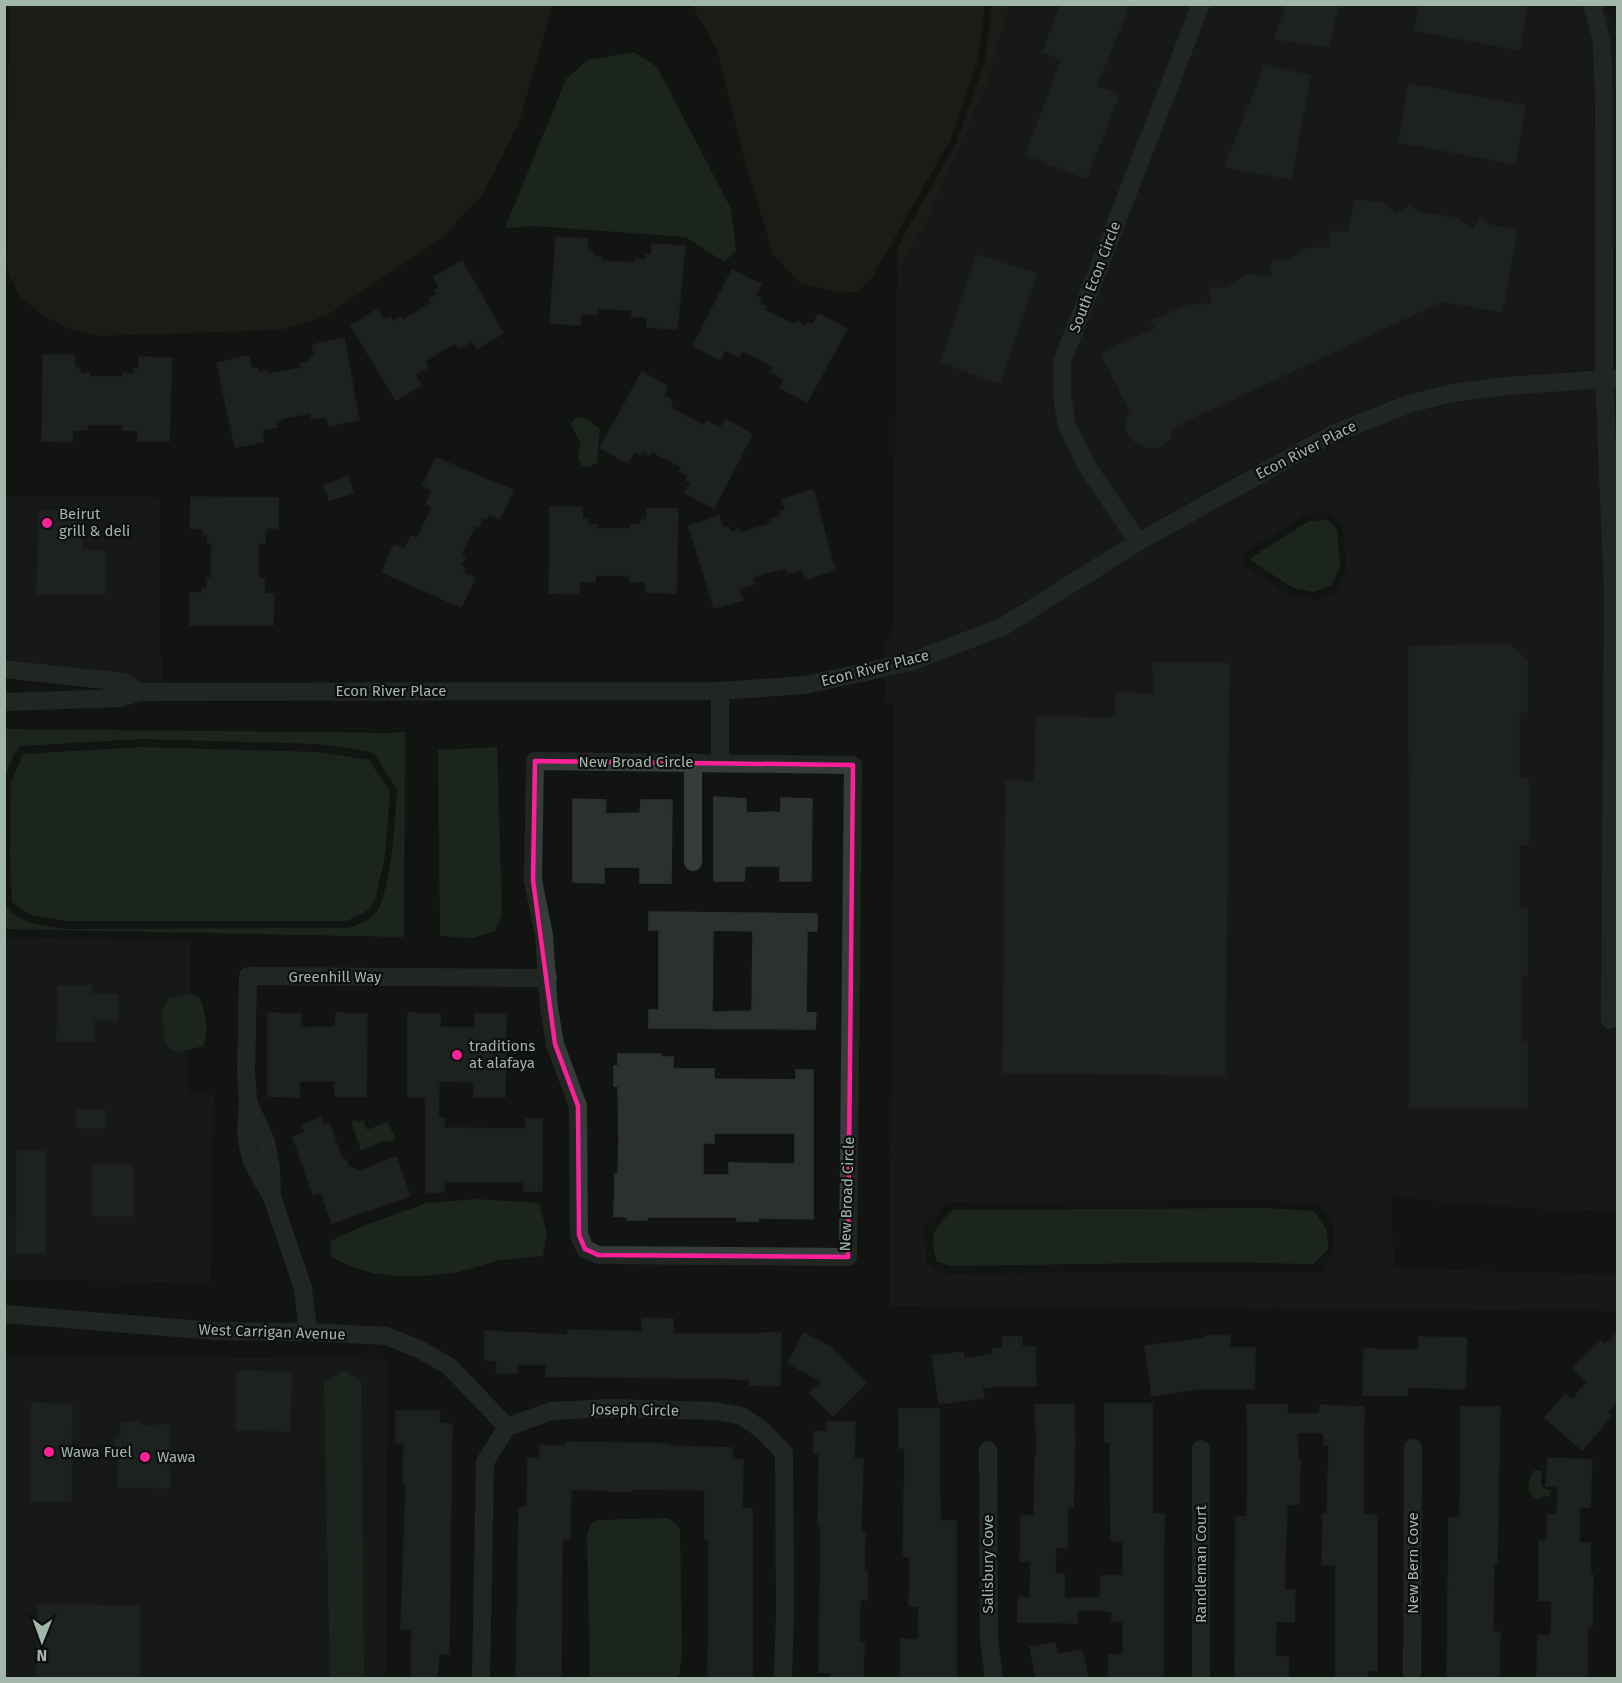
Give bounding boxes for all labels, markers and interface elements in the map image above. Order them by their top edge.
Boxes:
street label: South Econ Circle [1066,219,1124,335]
street label: Econ River Place [1253,417,1359,483]
place label: Beirut grill & deli [59,505,130,540]
marker: Beirut grill & deli [40,516,54,530]
street label: Econ River Place [819,646,931,690]
street label: Econ River Place [336,682,446,700]
street label: New Broad Circle [579,753,693,771]
street label: Greenhill Way [289,968,382,986]
place label: traditions at alafaya [469,1037,535,1072]
marker: traditions at alafaya [450,1048,464,1062]
street label: New Broad Circle [836,1136,858,1252]
street label: West Carrigan Avenue [198,1320,346,1344]
street label: Joseph Circle [591,1400,679,1420]
place label: Wawa Fuel [61,1443,132,1461]
marker: Wawa Fuel [42,1445,56,1459]
place label: Wawa [157,1448,196,1466]
marker: Wawa [138,1450,152,1464]
street label: Randleman Court [1192,1504,1210,1623]
street label: New Bern Cove [1404,1512,1422,1614]
street label: Salisbury Cove [979,1515,997,1613]
north arrow [12,1611,72,1671]
text: N [36,1646,47,1665]

